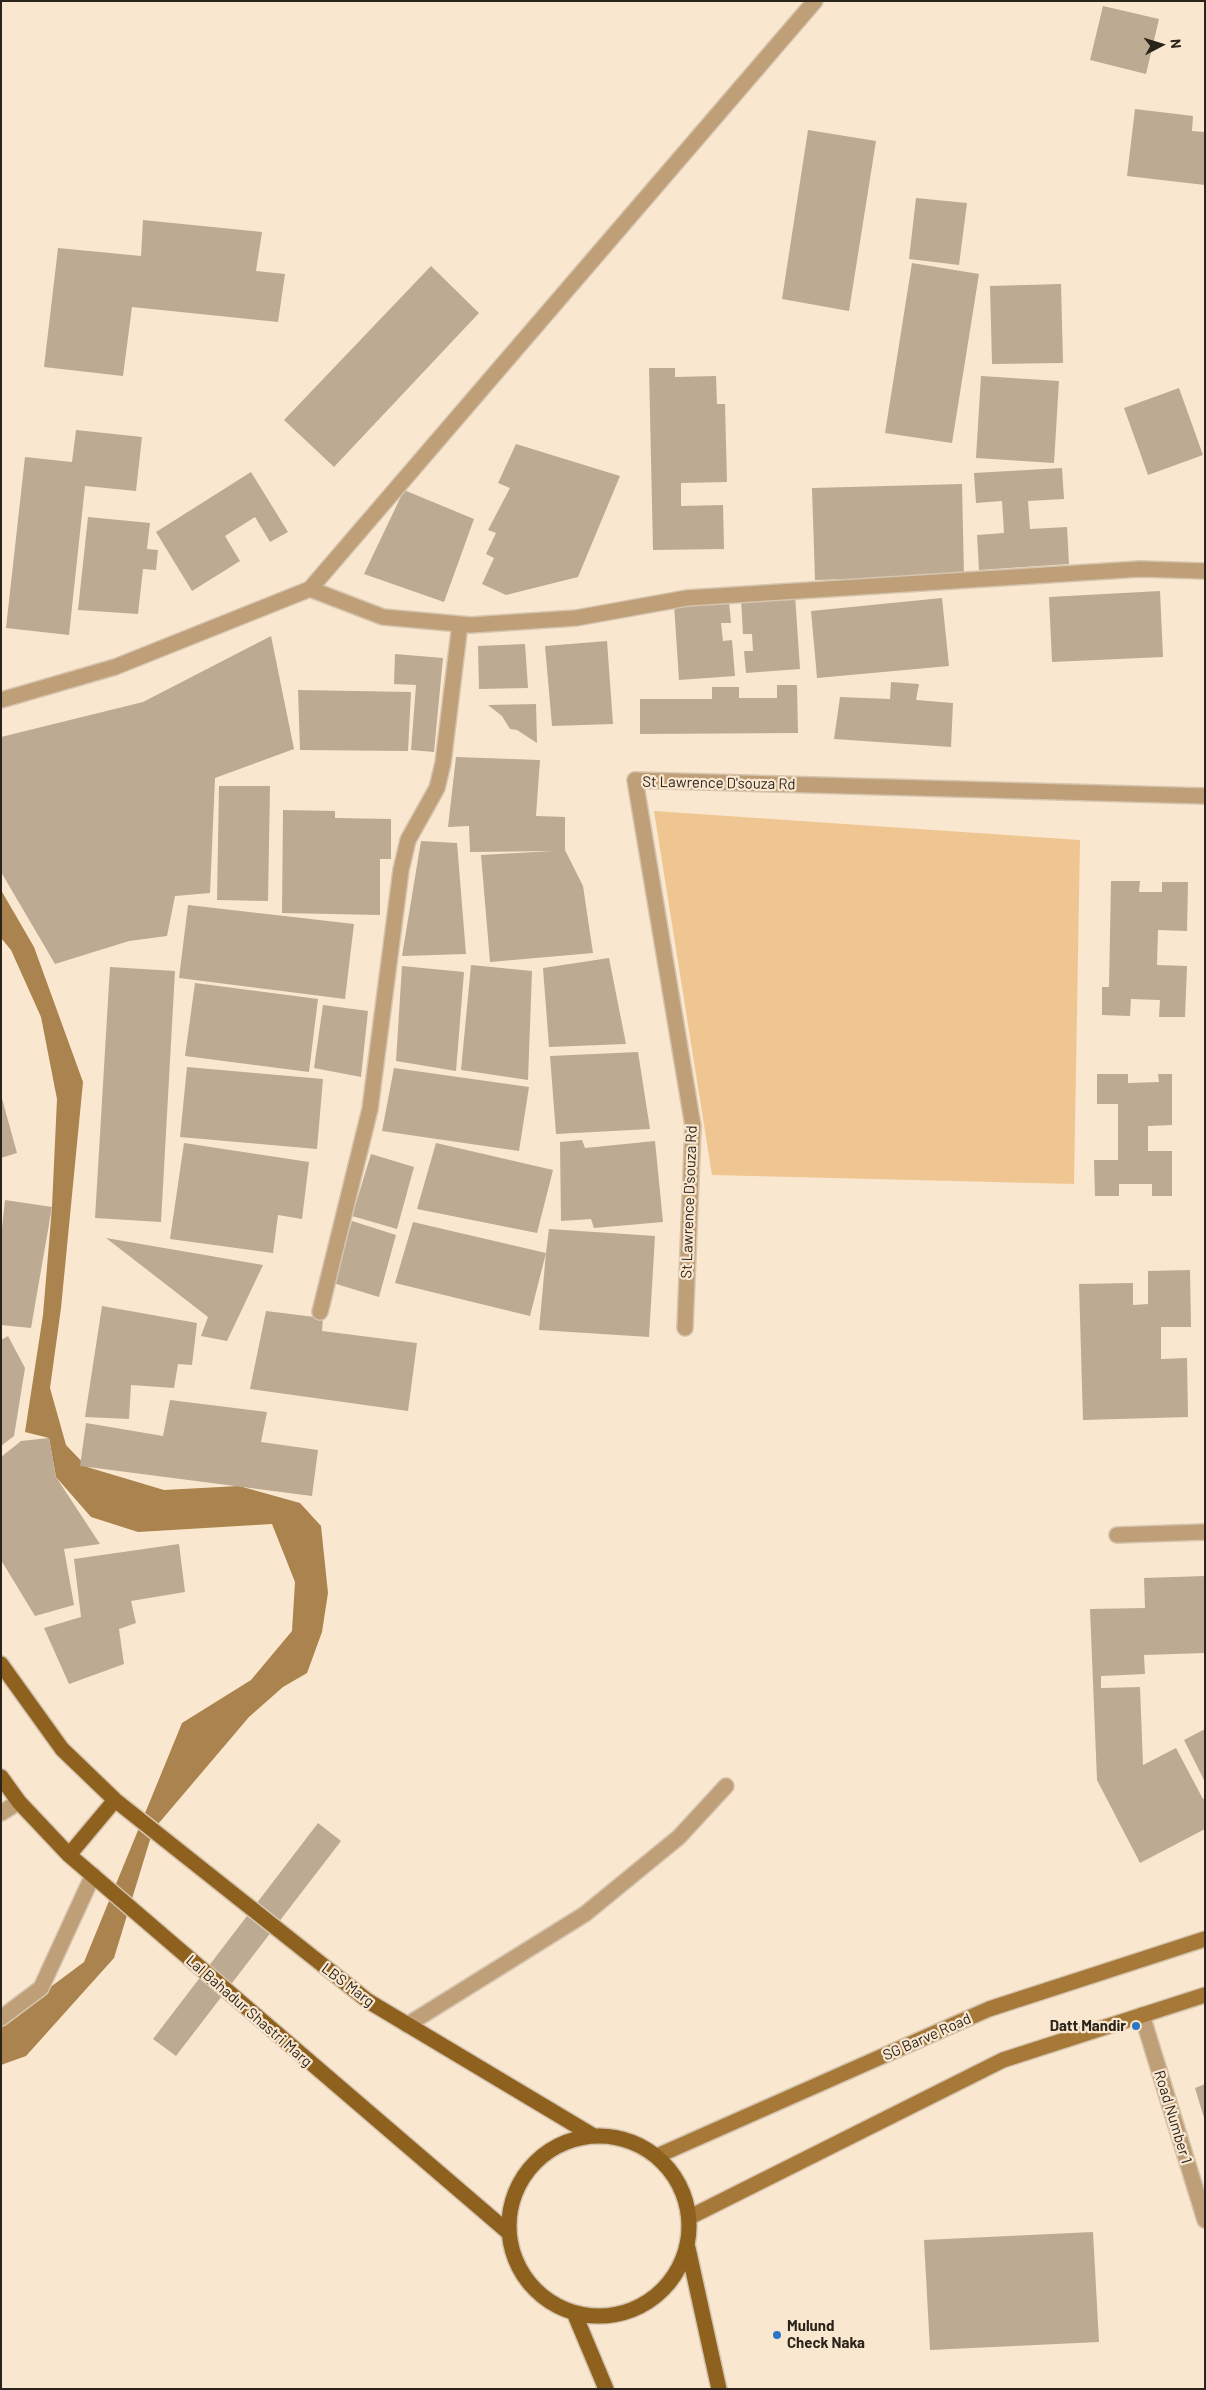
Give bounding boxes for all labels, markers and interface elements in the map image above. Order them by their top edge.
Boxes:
north arrow [1136,20,1186,70]
text: N [1168,38,1185,49]
street label: St Lawrence D'souza Rd [642,773,796,793]
street label: St Lawrence D'souza Rd [677,1125,701,1279]
street label: Lal Bahadur Shastri Marg [182,1951,316,2071]
street label: LBS Marg [318,1959,378,2011]
street label: SG Barve Road [880,2009,974,2065]
place label: Datt Mandir [1050,2017,1126,2035]
marker: Datt Mandir [1130,2020,1142,2032]
street label: Road Number 1 [1150,2068,1196,2166]
place label: Mulund Check Naka [787,2317,865,2352]
marker: Mulund Check Naka [771,2329,783,2341]

